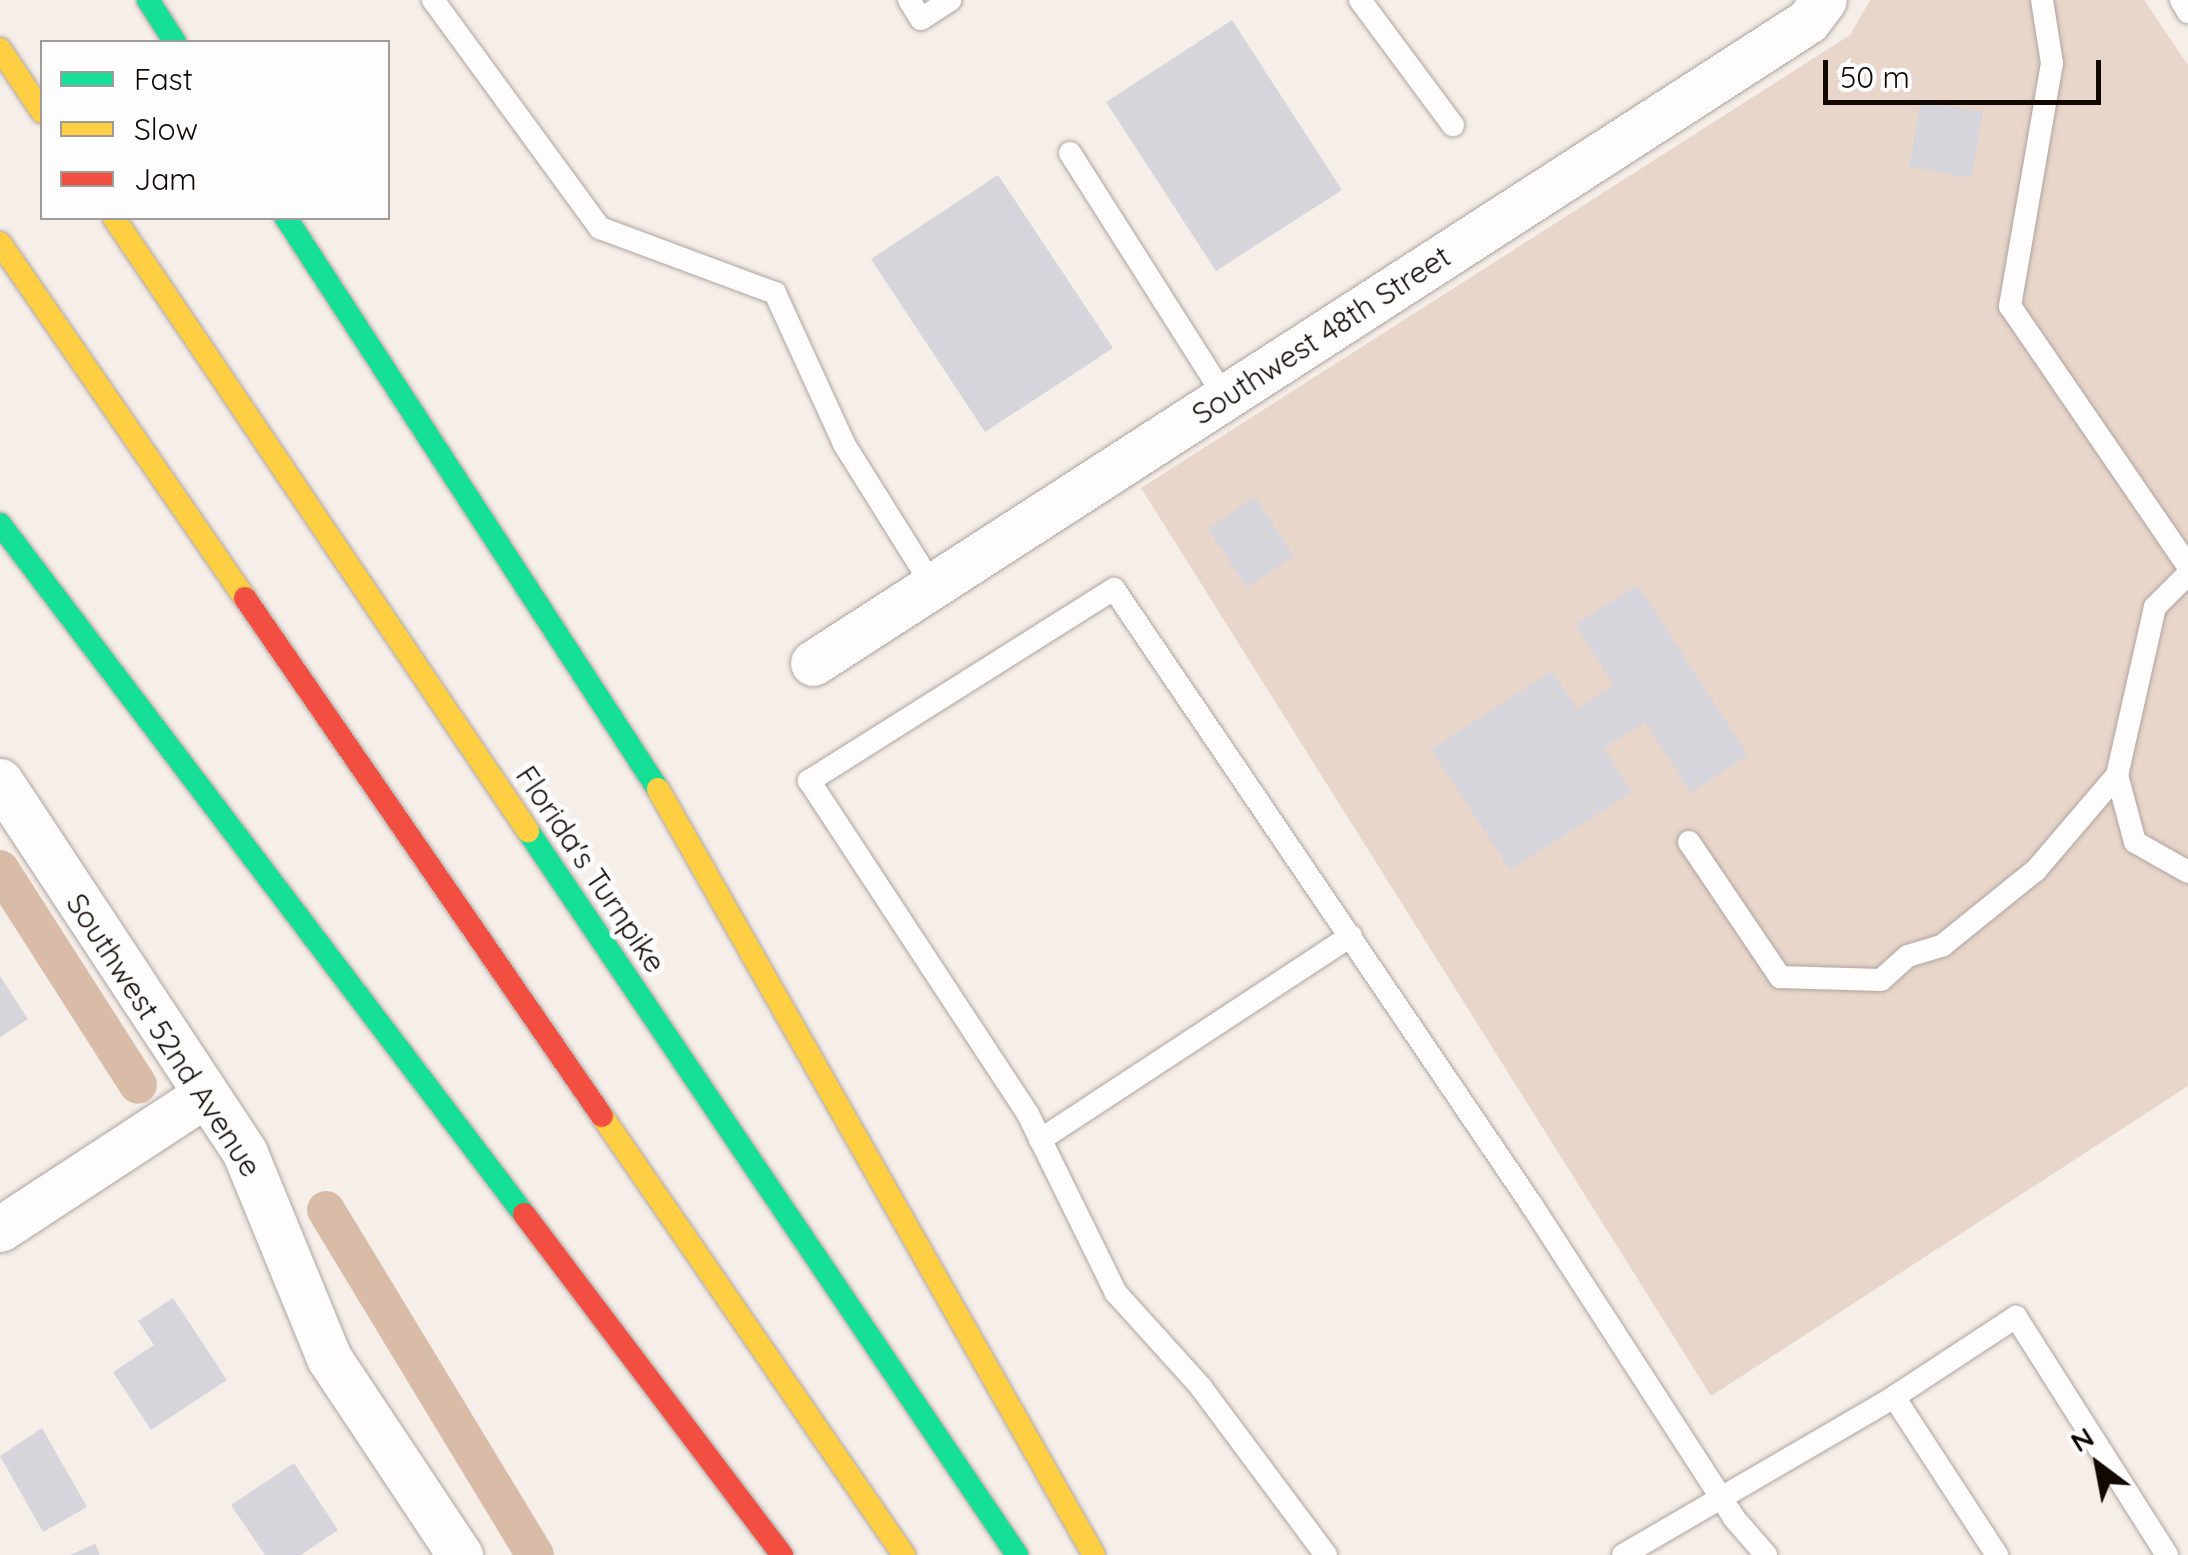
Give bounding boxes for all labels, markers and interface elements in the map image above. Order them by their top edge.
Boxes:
legend [40,40,390,220]
scale bar [1828,40,2106,102]
text: 50 m [1840,58,1910,96]
text: Fast [134,60,193,98]
text: Slow [134,110,198,148]
text: Jam [134,160,197,198]
street label: Southwest 48th Street [1185,238,1457,432]
street label: Florida's Turnpike [509,759,673,979]
street label: Southwest 52nd Avenue [59,887,269,1183]
north arrow [2048,1415,2148,1515]
text: N [2064,1419,2100,1459]

